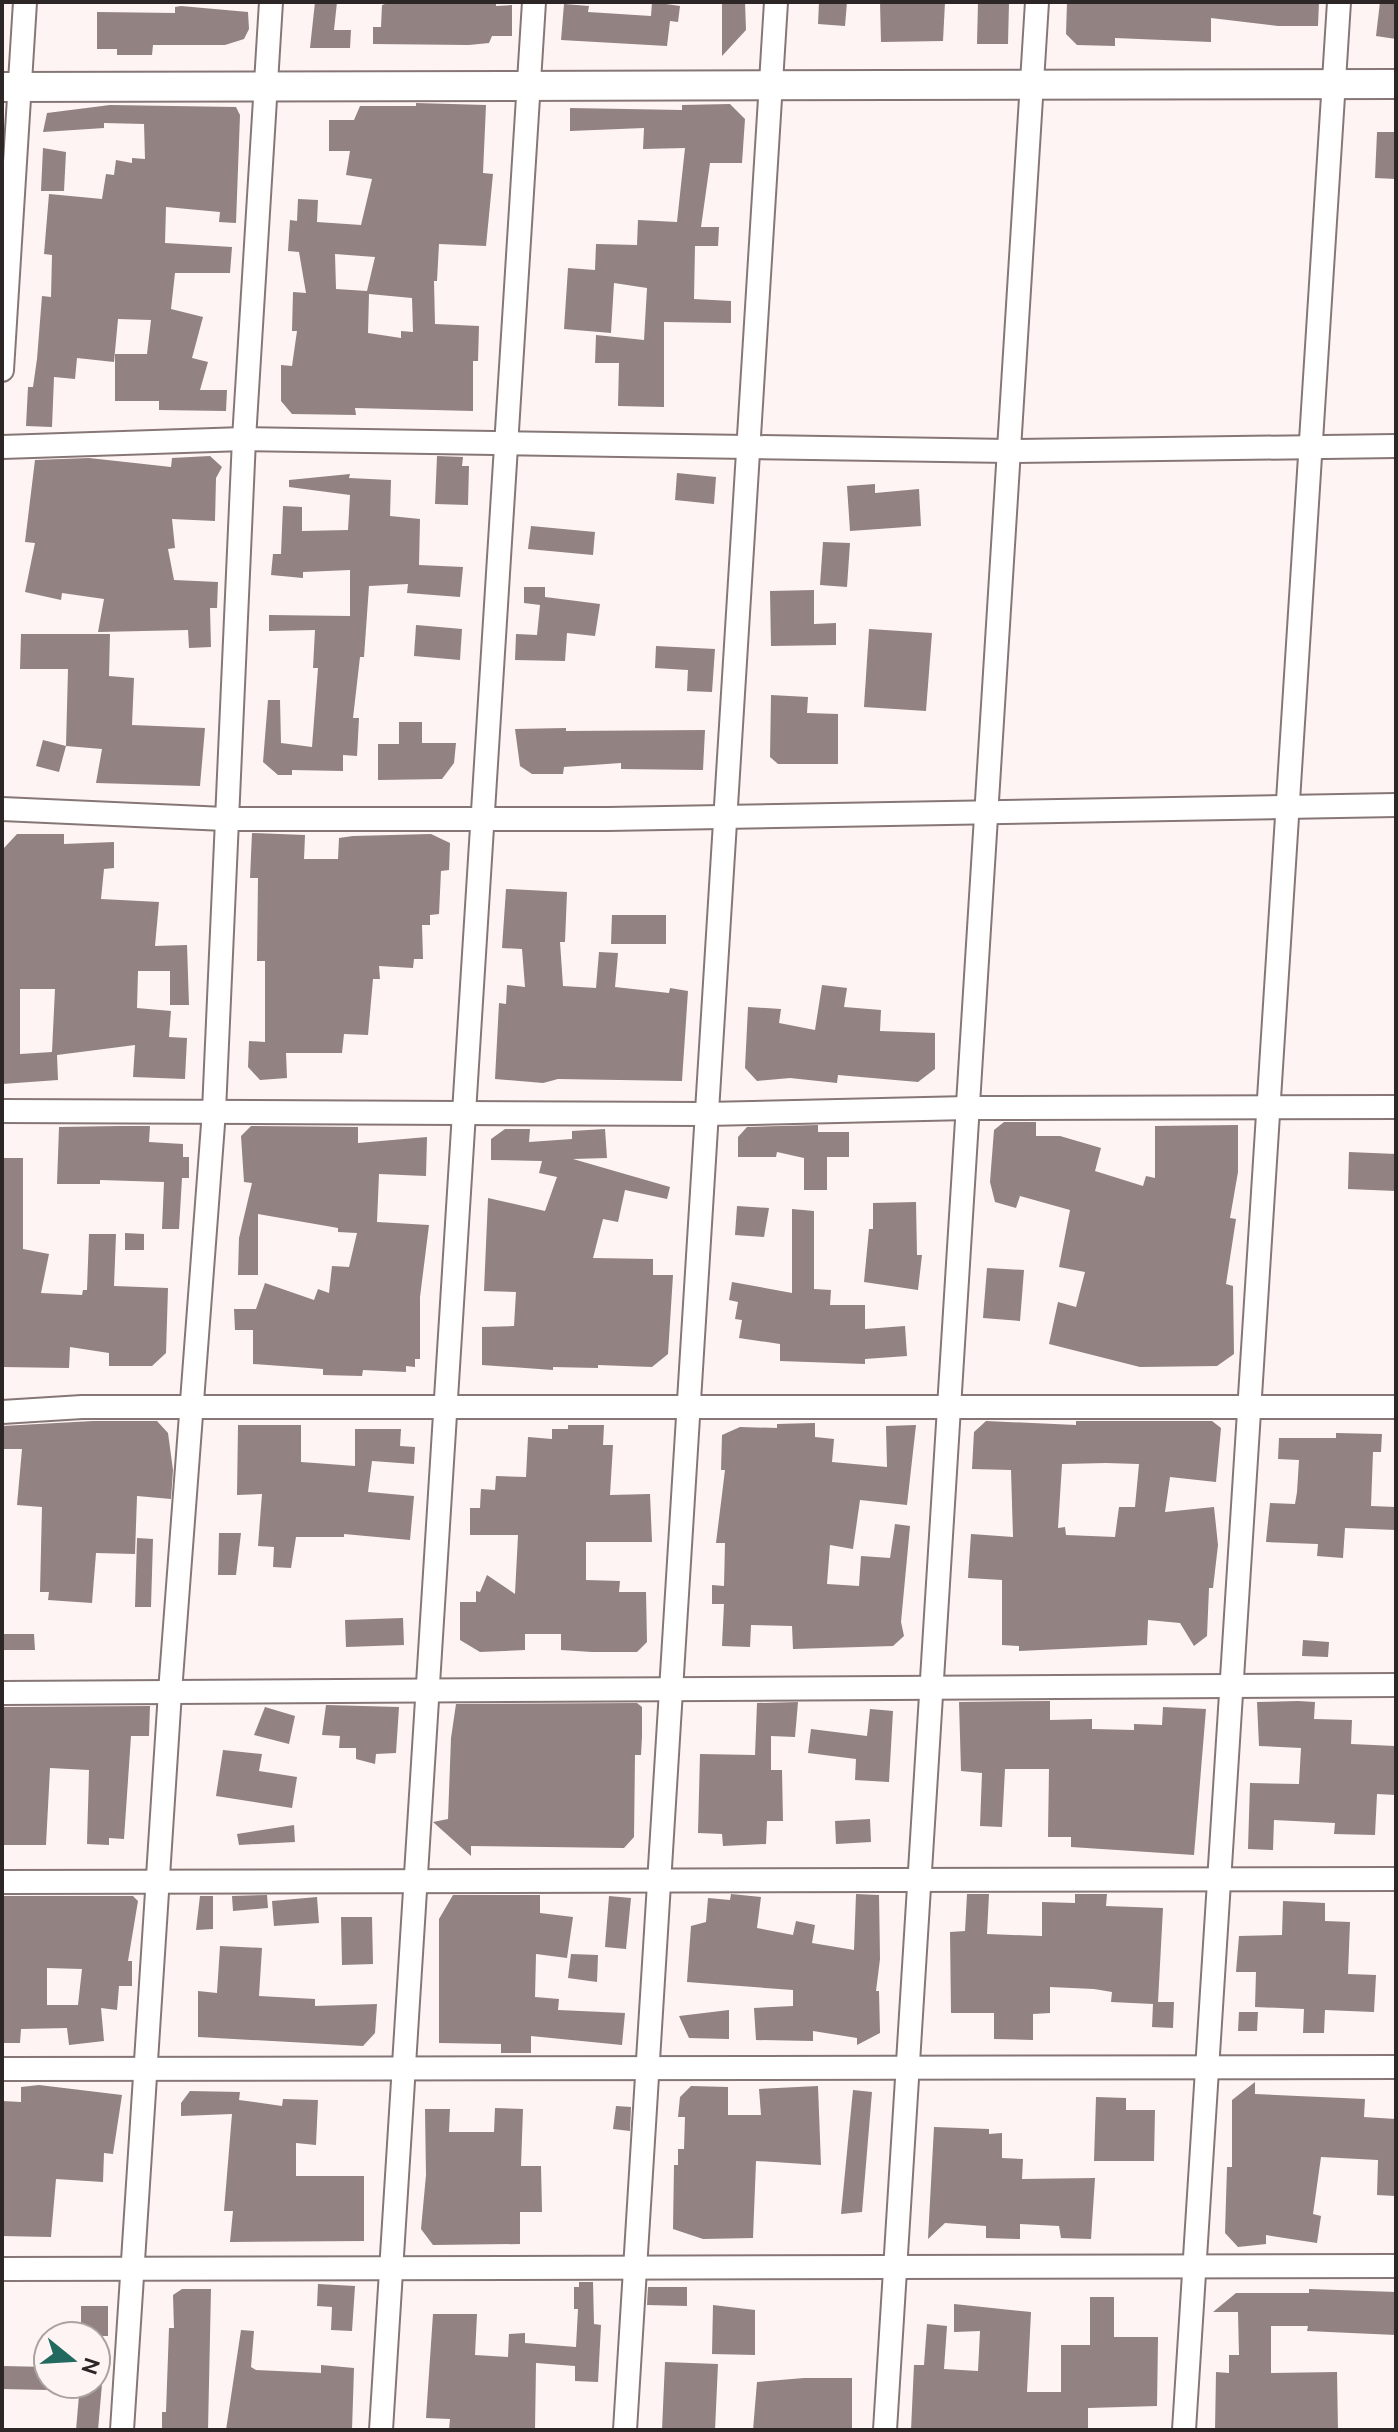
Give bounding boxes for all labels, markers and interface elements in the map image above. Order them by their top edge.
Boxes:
north arrow [32,2320,112,2400]
text: N [77,2355,106,2378]

